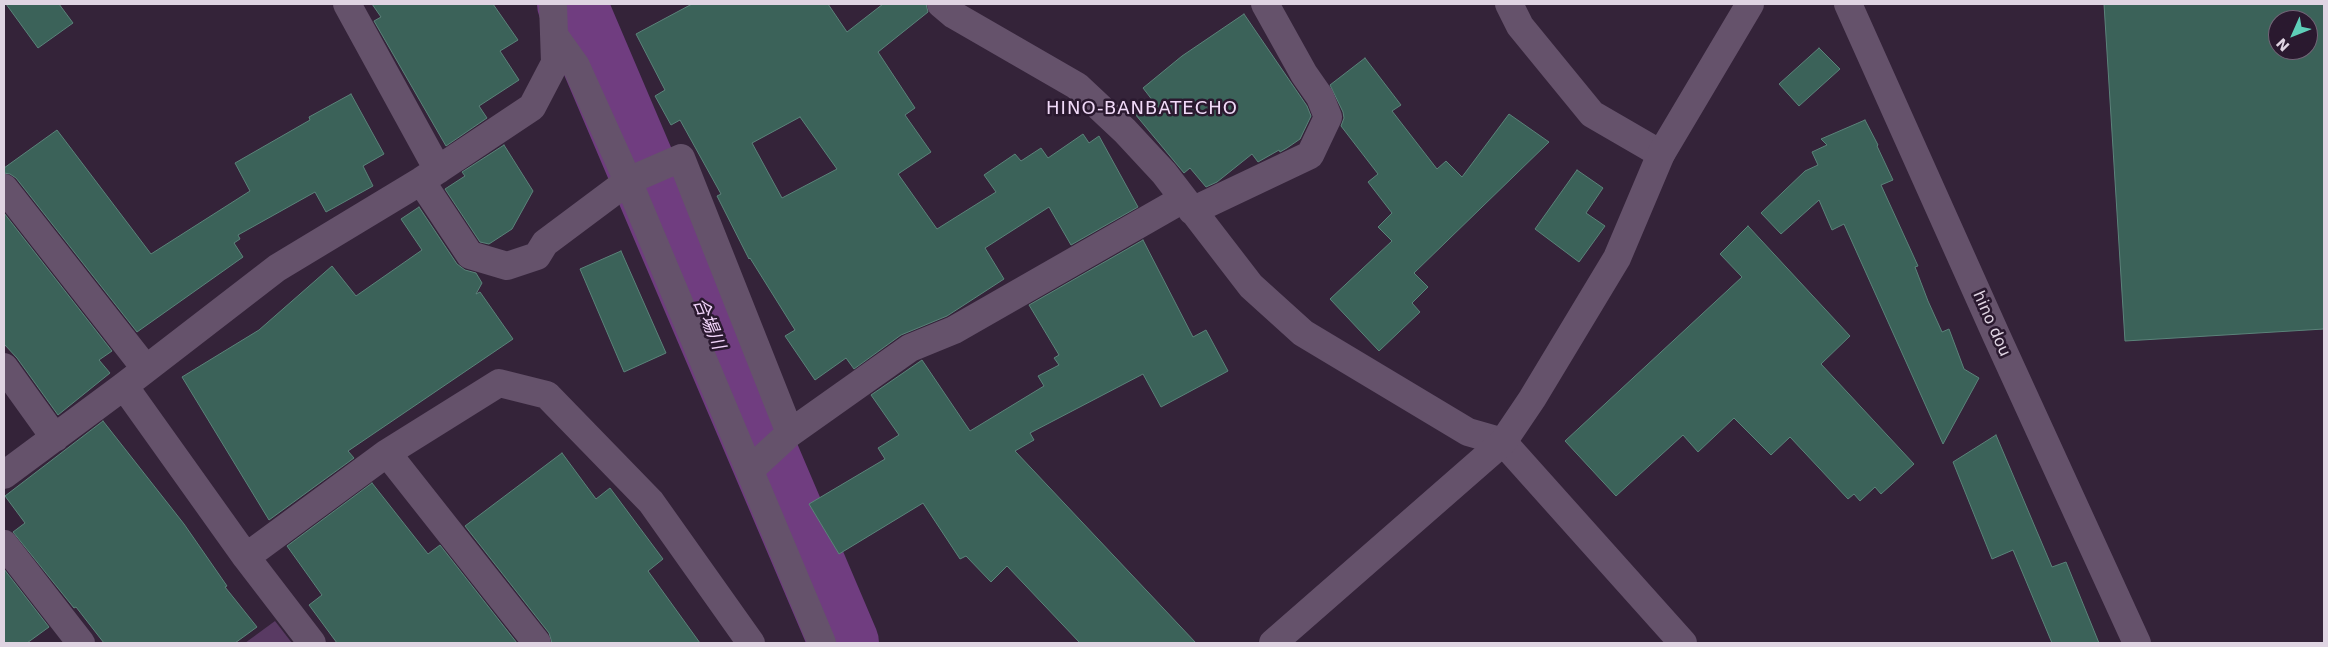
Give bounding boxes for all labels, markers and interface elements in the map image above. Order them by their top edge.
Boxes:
north arrow [2268,10,2318,60]
text: N [2273,35,2293,54]
district label: HINO-BANBATECHO [1044,98,1240,120]
street label: hino dou [1968,288,2014,360]
water label: 合場川 [688,295,728,353]

